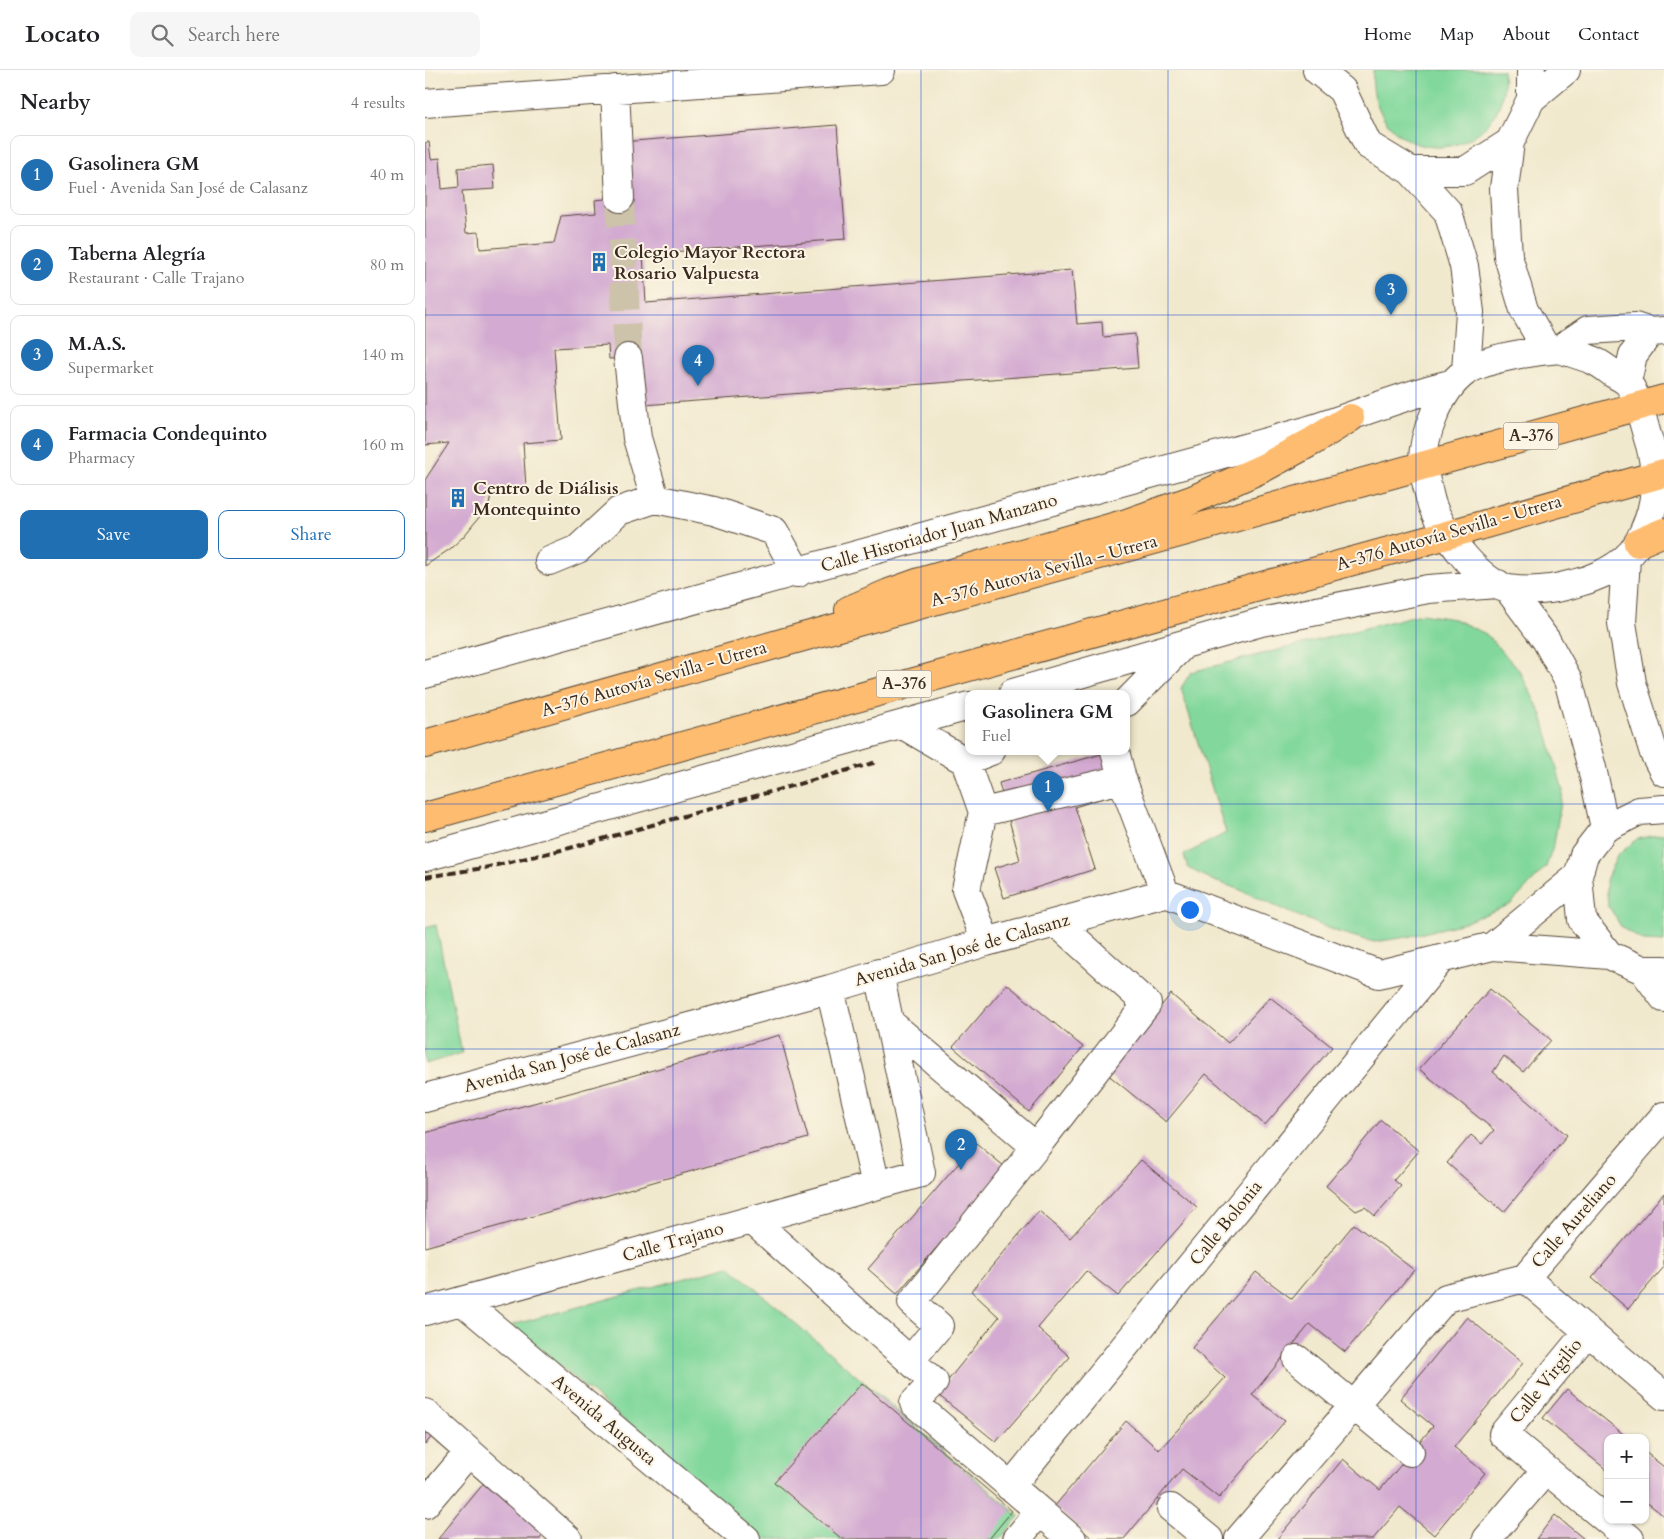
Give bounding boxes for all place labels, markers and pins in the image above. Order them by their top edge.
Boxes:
place label: Colegio Mayor Rectora Rosario Valpuesta [614,240,806,286]
building icon: Colegio Mayor Rectora Rosario Valpuesta [588,251,610,273]
pin: 3 [1375,274,1407,315]
pin: 4 [682,345,714,386]
place label: Centro de Diálisis Montequinto [473,476,619,522]
building icon: Centro de Diálisis Montequinto [447,487,469,509]
pin: 1 [1032,771,1064,812]
pin: 2 [945,1129,977,1170]

